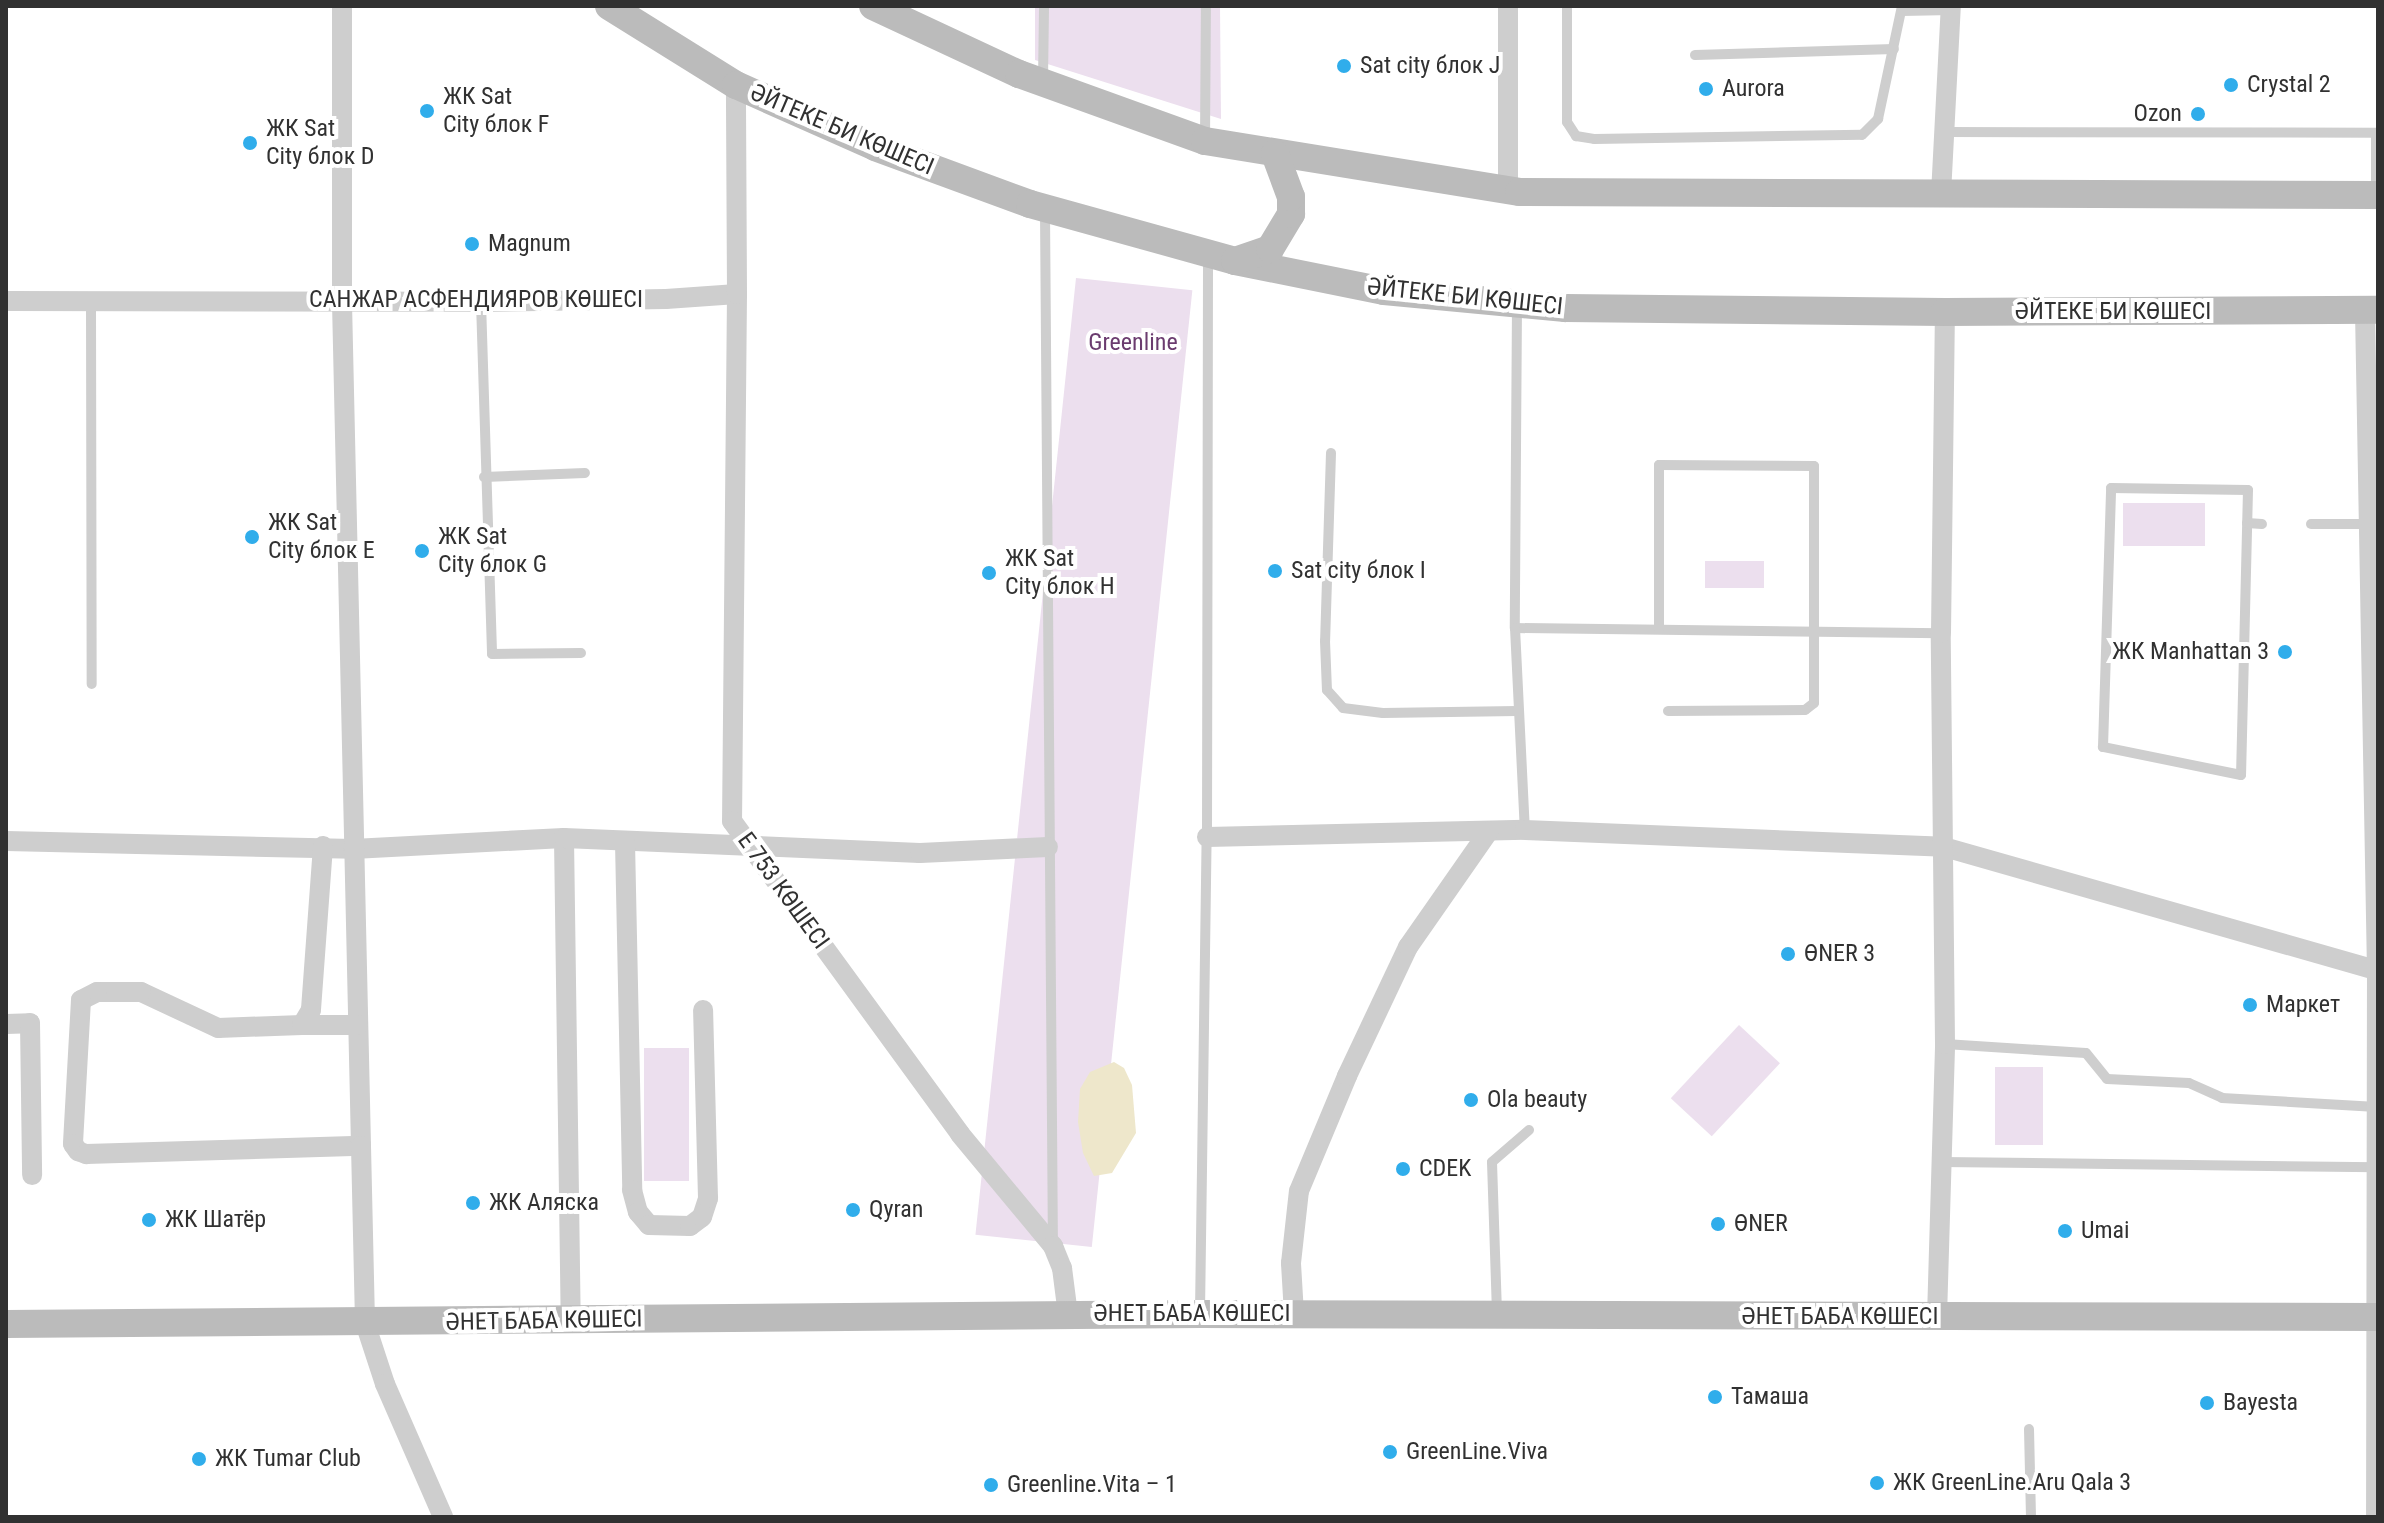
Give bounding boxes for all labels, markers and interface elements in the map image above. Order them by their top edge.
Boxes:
place label: Sat city блок J [1360,52,1500,80]
marker: Sat city блок J [1335,57,1353,75]
place label: Crystal 2 [2247,71,2331,99]
place label: Aurora [1722,75,1785,103]
marker: Crystal 2 [2222,76,2240,94]
street label: ӘЙТЕКЕ БИ КӨШЕСІ [746,78,938,182]
marker: Aurora [1697,80,1715,98]
place label: ЖК Sat City блок F [443,83,549,139]
place label: Ozon [2134,100,2182,128]
marker: ЖК Sat City блок F [418,102,436,120]
marker: Ozon [2189,105,2207,123]
place label: ЖК Sat City блок D [266,115,374,171]
marker: ЖК Sat City блок D [241,134,259,152]
place label: Magnum [488,230,571,258]
marker: Magnum [463,235,481,253]
street label: ӘЙТЕКЕ БИ КӨШЕСІ [1366,272,1564,322]
street label: САНЖАР АСФЕНДИЯРОВ КӨШЕСІ [309,286,643,314]
street label: ӘЙТЕКЕ БИ КӨШЕСІ [2015,298,2211,326]
park label: Greenline [1088,329,1178,357]
place label: ЖК Sat City блок E [268,509,375,565]
place label: ЖК Sat City блок G [438,523,547,579]
marker: ЖК Sat City блок E [243,528,261,546]
marker: ЖК Sat City блок G [413,542,431,560]
place label: ЖК Sat City блок H [1005,545,1115,601]
place label: Sat city блок I [1291,557,1426,585]
marker: Sat city блок I [1266,562,1284,580]
marker: ЖК Sat City блок H [980,564,998,582]
place label: ЖК Manhattan 3 [2112,638,2269,666]
marker: ЖК Manhattan 3 [2276,643,2294,661]
street label: Е 753 КӨШЕСІ [731,827,835,955]
place label: ӨNER 3 [1804,940,1875,968]
marker: ӨNER 3 [1779,945,1797,963]
place label: Маркет [2266,991,2340,1019]
marker: Маркет [2241,996,2259,1014]
place label: Ola beauty [1487,1086,1587,1114]
marker: Ola beauty [1462,1091,1480,1109]
place label: CDEK [1419,1155,1471,1183]
marker: CDEK [1394,1160,1412,1178]
place label: ЖК Аляска [489,1189,599,1217]
marker: ЖК Аляска [464,1194,482,1212]
place label: Qyran [869,1196,923,1224]
marker: Qyran [844,1201,862,1219]
place label: ЖК Шатёр [165,1206,266,1234]
place label: ӨNER [1734,1210,1788,1238]
marker: ЖК Шатёр [140,1211,158,1229]
marker: ӨNER [1709,1215,1727,1233]
place label: Umai [2081,1217,2130,1245]
marker: Umai [2056,1222,2074,1240]
street label: ӘНЕТ БАБА КӨШЕСІ [1093,1300,1291,1328]
street label: ӘНЕТ БАБА КӨШЕСІ [1741,1303,1939,1331]
street label: ӘНЕТ БАБА КӨШЕСІ [445,1305,643,1337]
place label: Тамаша [1731,1383,1809,1411]
marker: Тамаша [1706,1388,1724,1406]
place label: Bayesta [2223,1389,2298,1417]
marker: Bayesta [2198,1394,2216,1412]
place label: GreenLine.Viva [1406,1438,1548,1466]
marker: GreenLine.Viva [1381,1443,1399,1461]
place label: ЖК Tumar Club [215,1445,361,1473]
marker: ЖК Tumar Club [190,1450,208,1468]
place label: ЖК GreenLine.Aru Qala 3 [1893,1469,2131,1497]
place label: Greenline.Vita – 1 [1007,1471,1177,1499]
marker: ЖК GreenLine.Aru Qala 3 [1868,1474,1886,1492]
marker: Greenline.Vita – 1 [982,1476,1000,1494]

